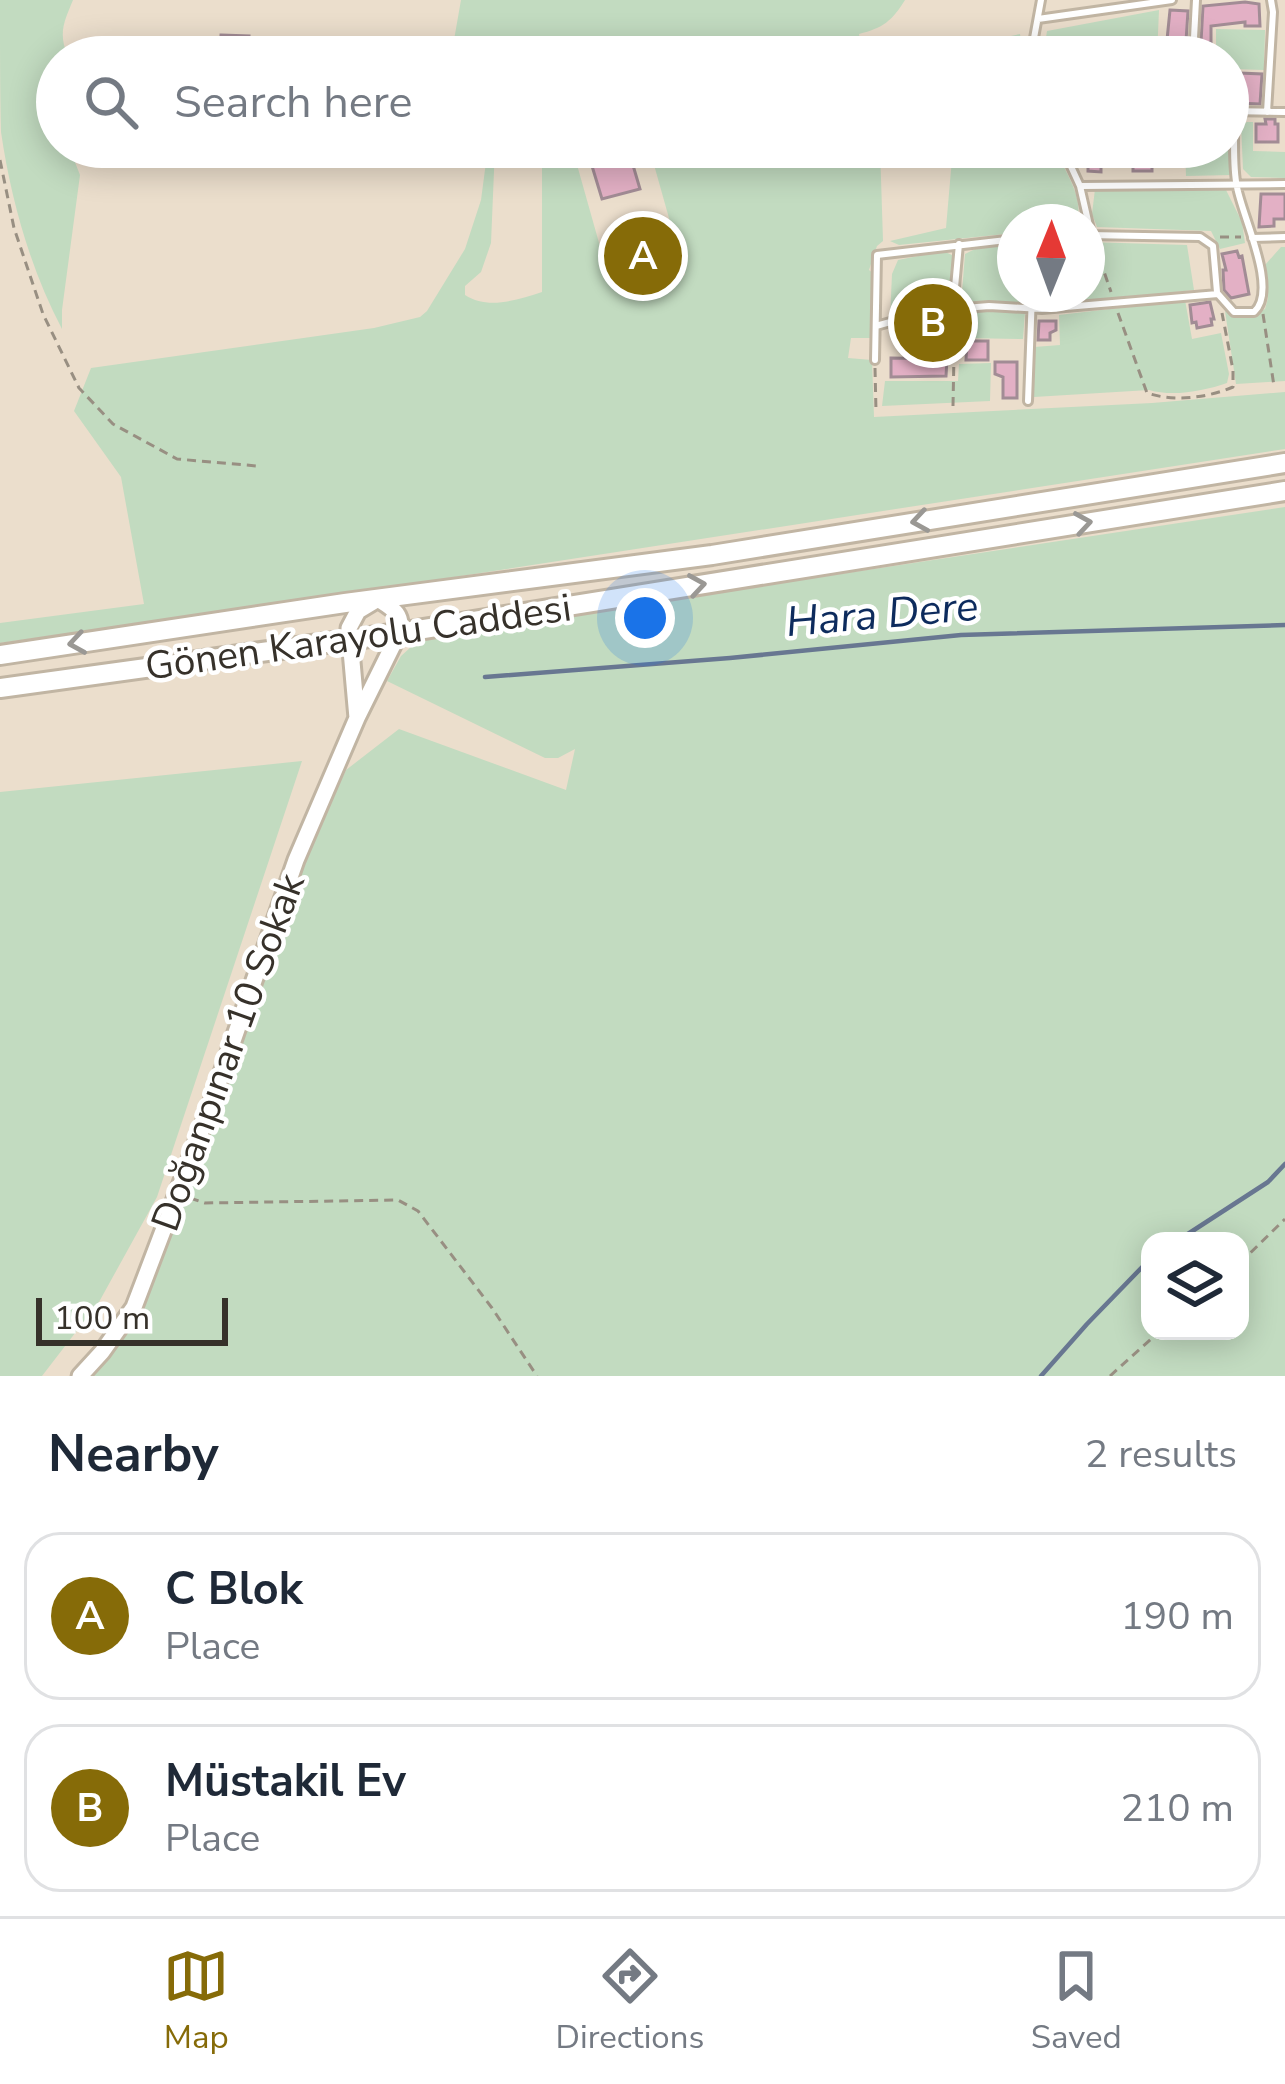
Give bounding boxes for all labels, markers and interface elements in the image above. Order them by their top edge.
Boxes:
search box [36,36,1249,168]
icon: search [78,69,144,135]
text: Search here [174,72,413,133]
north arrow [997,204,1105,312]
pin: A [604,211,682,301]
pin: B [894,278,972,368]
one-way arrow [911,507,931,532]
one-way arrow [1072,512,1092,537]
one-way arrow [687,573,707,598]
water label: Hara Dere [784,578,981,651]
street label: Gönen Karayolu Caddesi [142,581,575,694]
your location [615,588,675,648]
one-way arrow [68,629,88,654]
street label: Doğanpınar 10 Sokak [139,866,318,1239]
map controls [1141,1232,1249,1340]
button: layers [1141,1232,1249,1340]
scale bar [36,1292,228,1345]
text: 100 m [54,1296,150,1341]
text: Nearby [48,1419,219,1489]
text: 2 results [1085,1428,1237,1481]
text: C Blok [165,1559,303,1620]
text: A [75,1590,105,1643]
text: 190 m [1120,1590,1234,1643]
text: Place [165,1620,260,1673]
text: Müstakil Ev [165,1751,406,1812]
text: B [77,1782,103,1835]
text: 210 m [1120,1782,1234,1835]
text: Place [165,1812,260,1865]
tab: Map [163,1943,229,2060]
tab: Directions [556,1943,704,2060]
tab: Saved [1031,1943,1122,2060]

